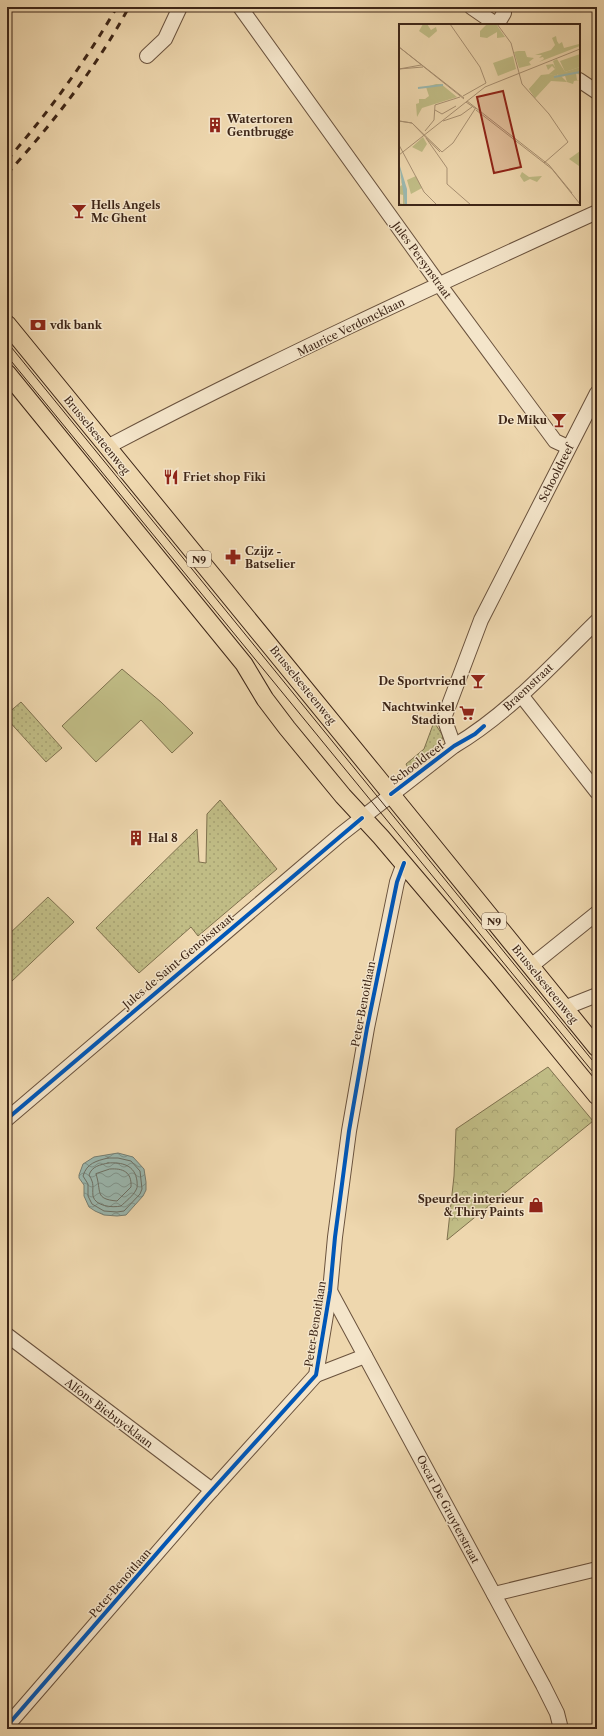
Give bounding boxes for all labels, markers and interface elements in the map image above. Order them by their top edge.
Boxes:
inset map [399,24,580,205]
place label: Watertoren Gentbrugge [226,112,294,139]
building icon: Watertoren Gentbrugge [206,116,224,134]
place label: Hells Angels Mc Ghent [91,198,160,225]
bar icon: Hells Angels Mc Ghent [70,202,88,220]
street label: Jules Persynstraat [388,217,455,301]
street label: Maurice Verdoncklaan [295,295,407,359]
bank icon: vdk bank [29,316,47,334]
place label: vdk bank [49,318,103,332]
street label: Brusselsesteenweg [61,393,133,477]
bar icon: De Miku [550,411,568,429]
place label: De Miku [498,413,548,427]
street label: Schooldreef [535,440,578,504]
restaurant icon: Friet shop Fiki [162,468,180,486]
place label: Friet shop Fiki [183,470,266,484]
place label: Czijz - Batselier [245,544,296,571]
pharmacy icon: Czijz - Batselier [224,548,242,566]
road number: N9 [187,551,211,567]
street label: Brusselsesteenweg [267,643,339,727]
street label: Braemstraat [500,660,556,714]
bar icon: De Sportvriend [469,672,487,690]
place label: De Sportvriend [378,674,467,688]
place label: Nachtwinkel Stadion [382,700,455,727]
supermarket icon: Nachtwinkel Stadion [458,704,476,722]
street label: Schooldreef [387,737,448,788]
building icon: Hal 8 [127,829,145,847]
place label: Hal 8 [148,831,178,845]
street label: Jules de Saint-Genoisstraat [118,910,236,1013]
road number: N9 [482,913,506,929]
street label: Brusselsesteenweg [509,942,581,1026]
street label: Peter Benoitlaan [348,960,378,1048]
place label: Speurder interieur & Thiry Paints [418,1192,525,1219]
shop icon: Speurder interieur & Thiry Paints [527,1196,545,1214]
street label: Peter Benoitlaan [301,1280,329,1368]
street label: Alfons Biebuycklaan [61,1375,156,1451]
street label: Oscar De Gruyterstraat [414,1453,483,1566]
street label: Peter Benoitlaan [86,1545,154,1620]

